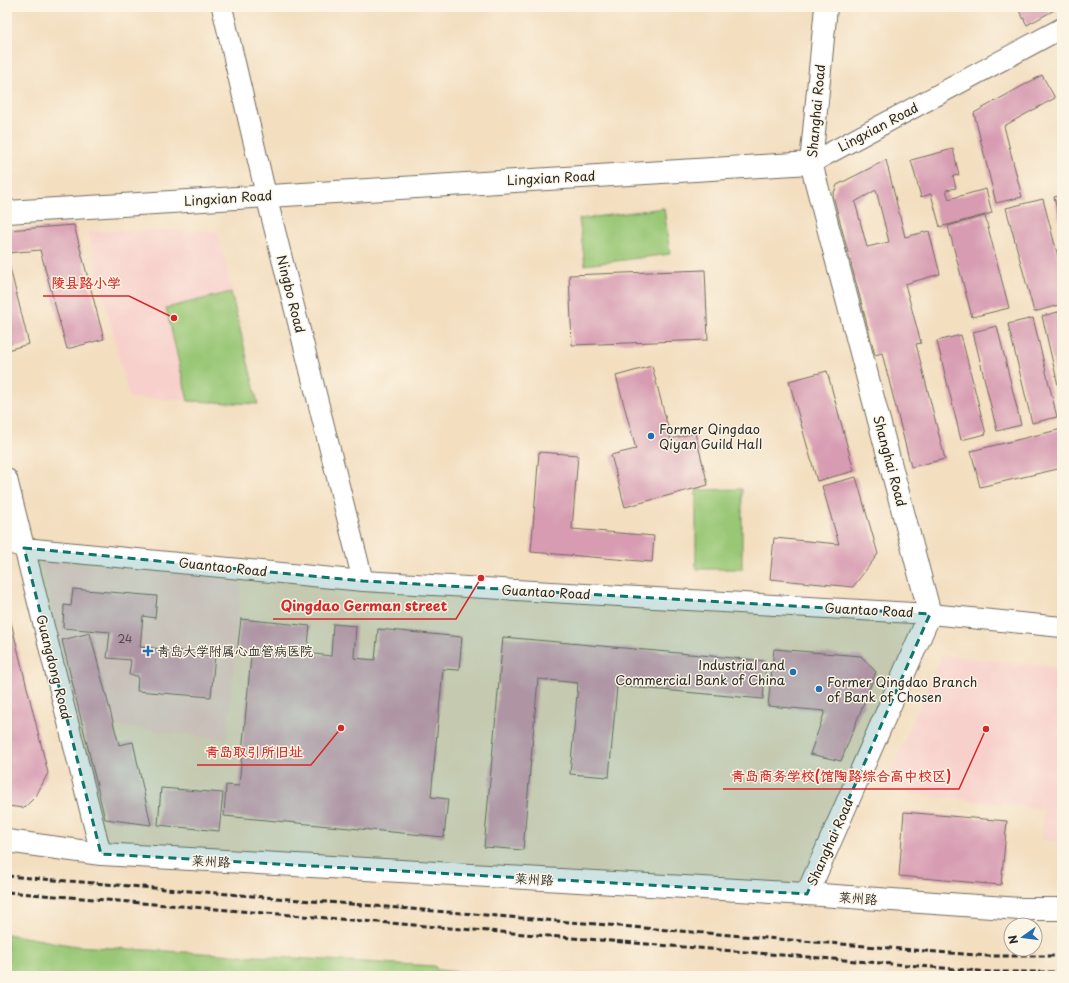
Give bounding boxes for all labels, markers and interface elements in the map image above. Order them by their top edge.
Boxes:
street label: Shanghai Road [802,63,829,159]
street label: Lingxian Road [834,97,921,156]
street label: Lingxian Road [506,166,596,189]
street label: Lingxian Road [183,185,273,210]
street label: Ningbo Road [273,253,310,335]
callout: 陵县路小学 [43,270,129,296]
text: 陵县路小学 [51,272,121,293]
street label: Shanghai Road [869,413,912,509]
place label: Former Qingdao Qiyan Guild Hall [659,419,762,453]
marker: Former Qingdao Qiyan Guild Hall [646,431,656,441]
street label: Guantao Road [178,552,268,581]
street label: Guantao Road [501,580,591,603]
callout: Qingdao German street [273,593,456,619]
text: Qingdao German street [281,595,448,616]
street label: Guantao Road [824,598,914,621]
street label: Guangdong Road [32,612,77,721]
house number: 24 [118,630,132,647]
place label: 青岛大学附属心血管病医院 [157,641,313,660]
marker: 青岛大学附属心血管病医院 [142,645,154,657]
place label: Industrial and Commercial Bank of China [615,655,786,689]
marker: Industrial and Commercial Bank of China [788,667,798,677]
place label: Former Qingdao Branch of Bank of Chosen [827,672,977,706]
marker: Former Qingdao Branch of Bank of Chosen [814,684,824,694]
callout: 青岛取引所旧址 [197,739,311,765]
text: 青岛取引所旧址 [205,741,303,762]
callout: 青岛商务学校(馆陶路综合高中校区) [723,763,959,789]
text: 青岛商务学校(馆陶路综合高中校区) [731,765,951,786]
street label: Shanghai Road [802,795,857,889]
street label: 莱州路 [191,850,231,871]
street label: 莱州路 [514,868,554,889]
street label: 莱州路 [838,887,878,908]
north arrow [1003,917,1043,957]
text: N [1003,933,1022,946]

